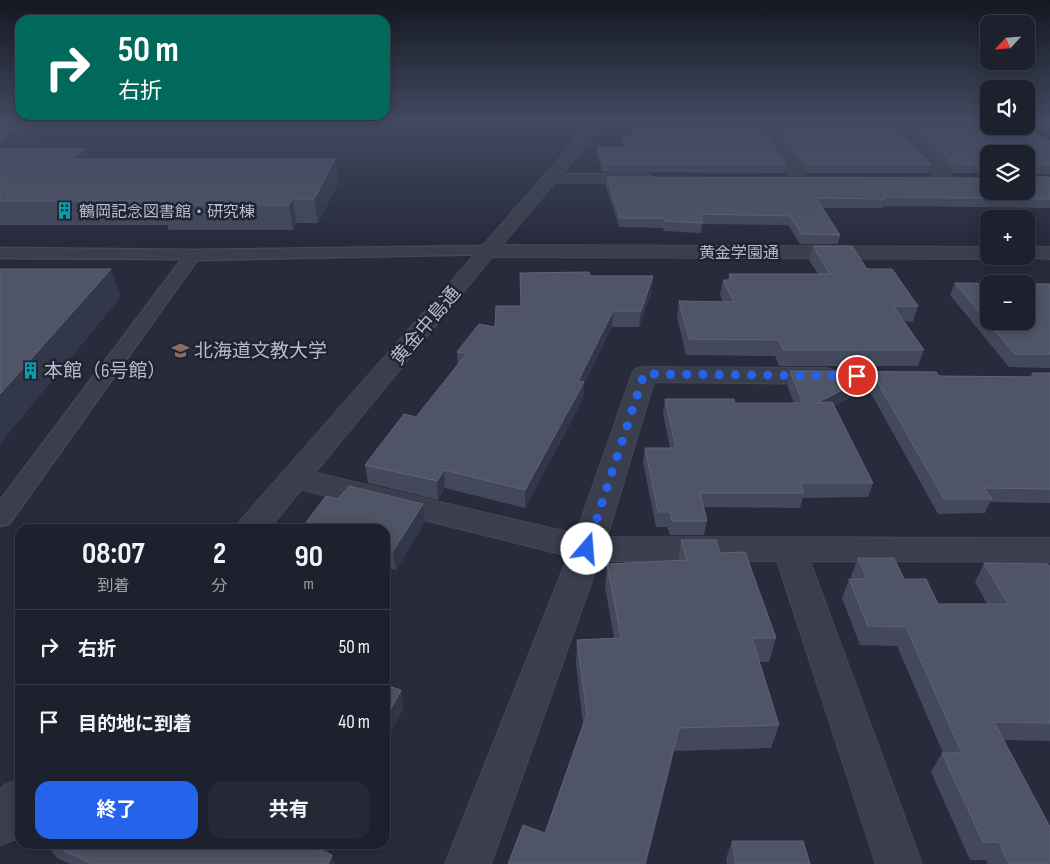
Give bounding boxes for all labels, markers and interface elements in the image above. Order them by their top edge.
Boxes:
north arrow [980,15,1035,70]
map controls [980,15,1035,330]
text: 50 m [118,29,179,72]
icon: right [35,35,100,100]
text: 右折 [118,78,162,105]
button: sound [980,80,1035,135]
button: layers [980,145,1035,200]
building icon: 鶴岡記念図書館・研究棟 [55,201,75,221]
place label: 鶴岡記念図書館・研究棟 [79,203,255,222]
button: + [980,210,1035,265]
street label: 黄金学園通 [699,244,779,263]
button: − [980,275,1035,330]
street label: 黄金中島通 [387,282,465,370]
school or university icon: 北海道文教大学 [170,340,190,360]
place label: 北海道文教大学 [194,340,327,363]
pin [836,355,878,397]
building icon: 本館（6号館） [20,360,40,380]
place label: 本館（6号館） [44,360,166,383]
icon: arrive [843,362,871,390]
position arrow [560,522,612,574]
text: 08:07 [82,536,144,572]
text: 2 [213,536,226,572]
text: 90 [295,539,323,575]
text: m [304,575,314,594]
text: 到着 [97,577,129,596]
text: 分 [211,577,228,596]
icon: right [35,633,63,661]
text: 50 m [339,636,370,659]
text: 右折 [78,638,116,661]
icon: arrive [35,708,63,736]
text: 40 m [338,711,370,734]
text: 目的地に到着 [78,713,192,736]
button: 終了 [35,781,198,839]
button: 共有 [208,781,370,839]

